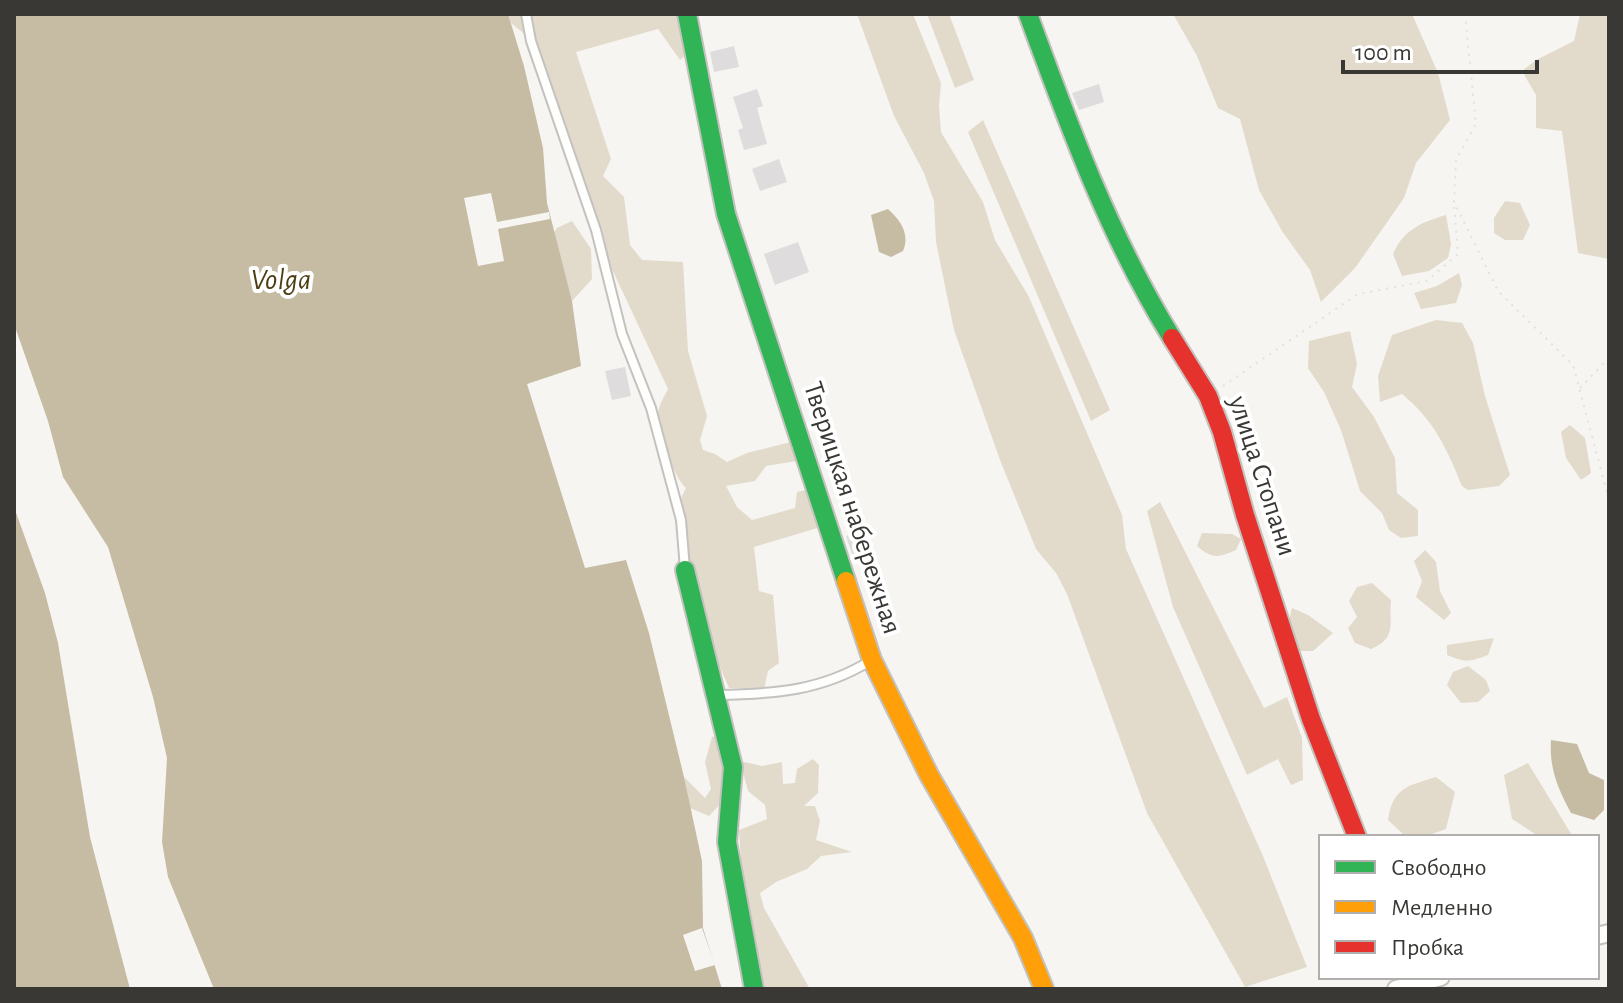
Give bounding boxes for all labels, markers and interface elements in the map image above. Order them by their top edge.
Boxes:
scale bar [1343,24,1537,74]
text: 100 m [1355,41,1412,65]
water label: Volga [251,265,311,295]
street label: Тверицкая набережная [798,379,906,637]
street label: улица Стопани [1223,392,1301,559]
legend [1319,835,1599,979]
text: Свободно [1391,856,1486,880]
text: Медленно [1391,896,1493,920]
text: Пробка [1391,936,1464,960]

